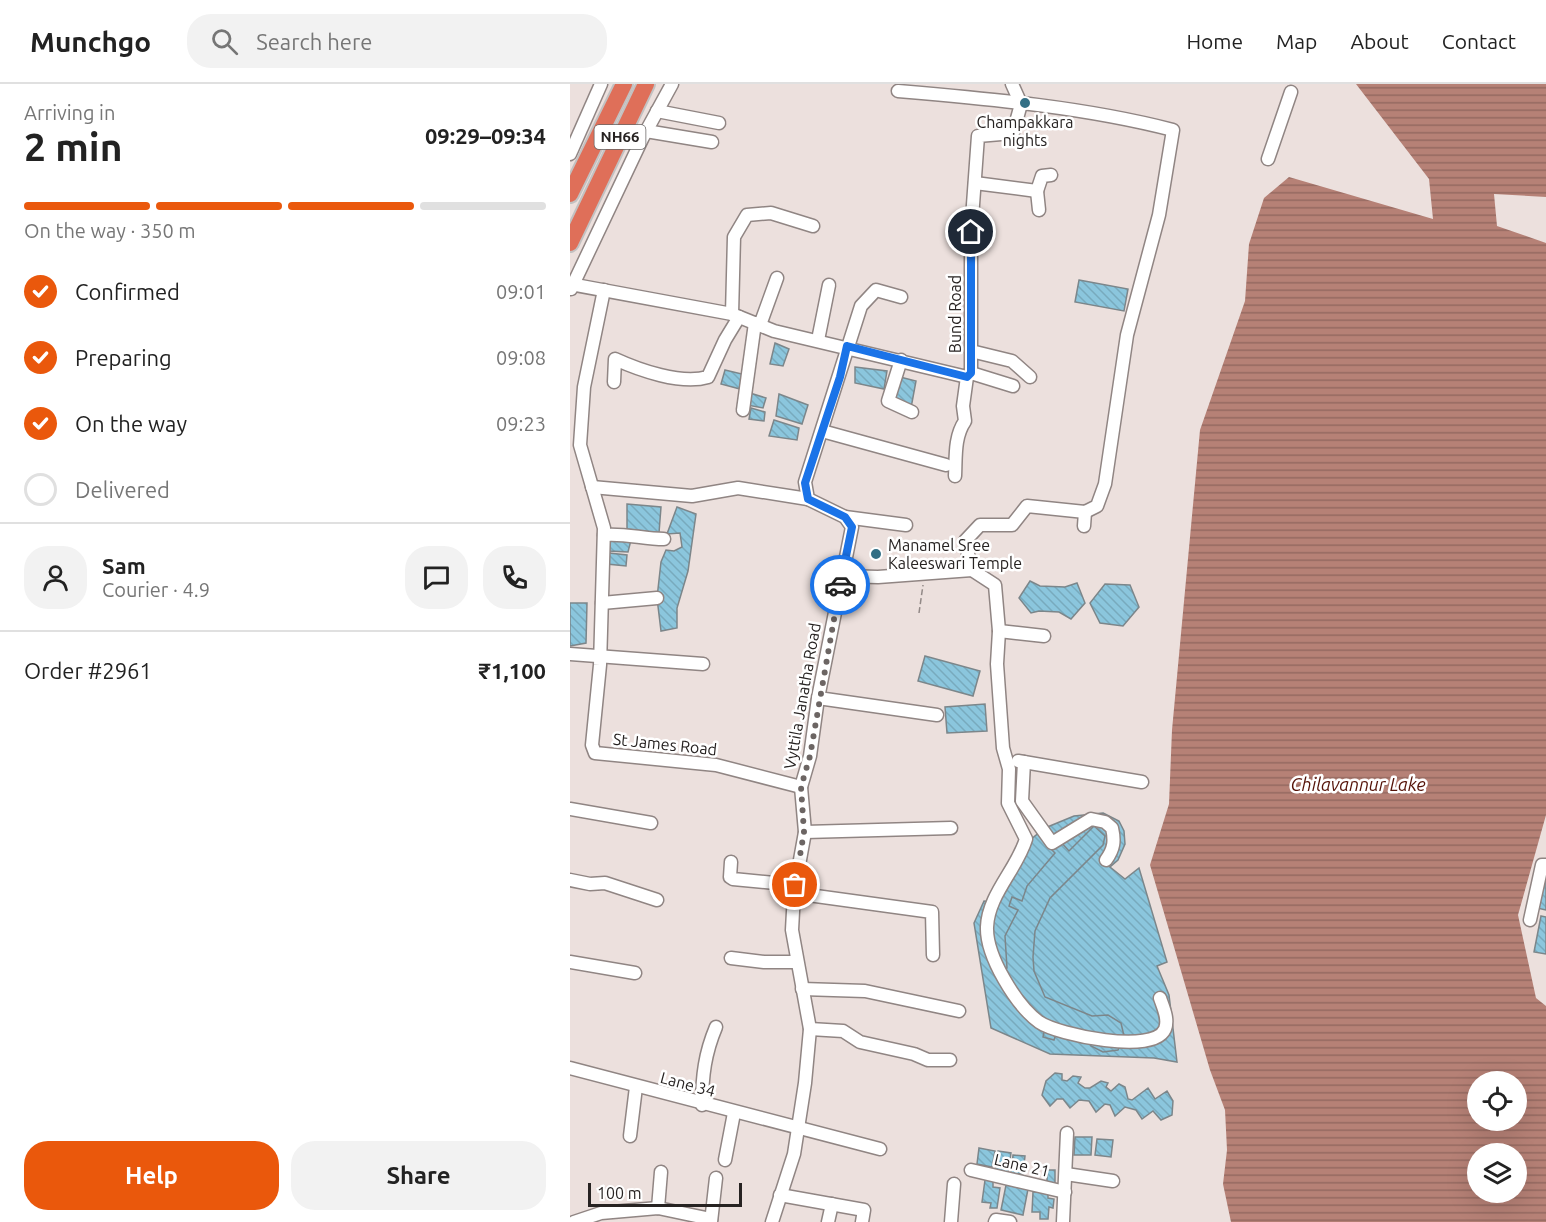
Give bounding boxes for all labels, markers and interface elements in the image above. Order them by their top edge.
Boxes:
search box [187,14,607,68]
icon: search [208,25,241,58]
text: Munchgo [30,26,151,57]
text: Search here [256,29,372,54]
text: Home [1186,29,1243,53]
text: Map [1276,29,1317,53]
text: About [1350,29,1409,53]
text: Contact [1442,29,1516,53]
marker: Champakkara nights [1018,96,1032,110]
text: Arriving in [24,101,115,124]
place label: Champakkara nights [976,113,1074,149]
text: 09:29–09:34 [425,123,546,148]
text: 2 min [24,125,123,168]
road number: NH66 [595,125,646,149]
pin [945,206,996,257]
icon: home [954,215,987,248]
text: On the way · 350 m [24,219,196,242]
icon: check [24,275,57,308]
street label: Bund Road [946,275,964,353]
text: Confirmed [75,279,180,304]
text: 09:01 [496,280,546,303]
icon: check [24,341,57,374]
text: Preparing [75,345,172,370]
text: 09:08 [496,346,546,369]
icon: check [24,407,57,440]
text: On the way [75,411,187,436]
text: 09:23 [496,412,546,435]
text: Delivered [75,477,170,502]
place label: Manamel Sree Kaleeswari Temple [888,536,1022,572]
button: person [24,546,87,609]
button: chat [405,546,468,609]
button: phone [483,546,546,609]
marker: Manamel Sree Kaleeswari Temple [869,547,883,561]
text: Sam [102,553,146,578]
courier [810,555,870,615]
icon: car [824,569,857,602]
text: Courier · 4.9 [102,578,210,601]
street label: Vyttila Janatha Road [780,622,824,770]
text: Order #2961 [24,658,152,683]
text: ₹1,100 [479,658,546,683]
street label: St James Road [612,730,718,758]
water label: Chilavannur Lake [1290,774,1426,794]
pin [769,859,820,910]
icon: bag [778,868,811,901]
street label: Lane 34 [659,1068,717,1100]
map controls [1467,1071,1527,1203]
button: locate [1467,1071,1527,1131]
button: Help [24,1141,279,1210]
button: Share [291,1141,546,1210]
button: layers [1467,1143,1527,1203]
street label: Lane 21 [993,1150,1051,1180]
scale bar [588,1180,742,1208]
text: 100 m [597,1184,642,1202]

